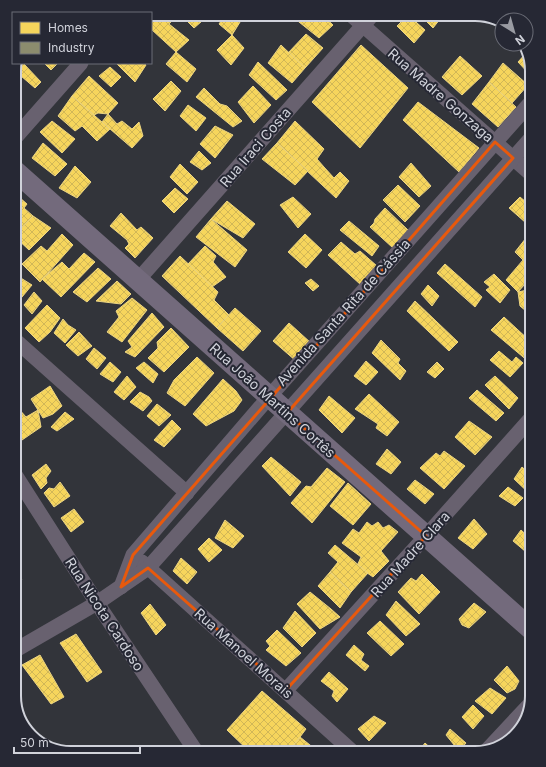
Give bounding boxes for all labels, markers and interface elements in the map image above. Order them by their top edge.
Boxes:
legend [12,12,152,64]
north arrow [494,12,534,52]
text: Homes [48,20,88,35]
text: N [512,32,528,48]
text: Industry [48,40,95,55]
street label: Rua Madre Gonzaga [385,44,497,146]
street label: Rua Iraci Costa [216,104,294,190]
street label: Avenida Santa Rita de Cássia [273,235,413,389]
street label: Rua João Martins Cortês [207,339,339,461]
street label: Rua Madre Clara [367,507,453,601]
street label: Rua Nicota Cardoso [62,554,148,674]
street label: Rua Manoel Morais [191,604,297,702]
scale bar [14,729,140,755]
text: 50 m [20,735,49,750]

